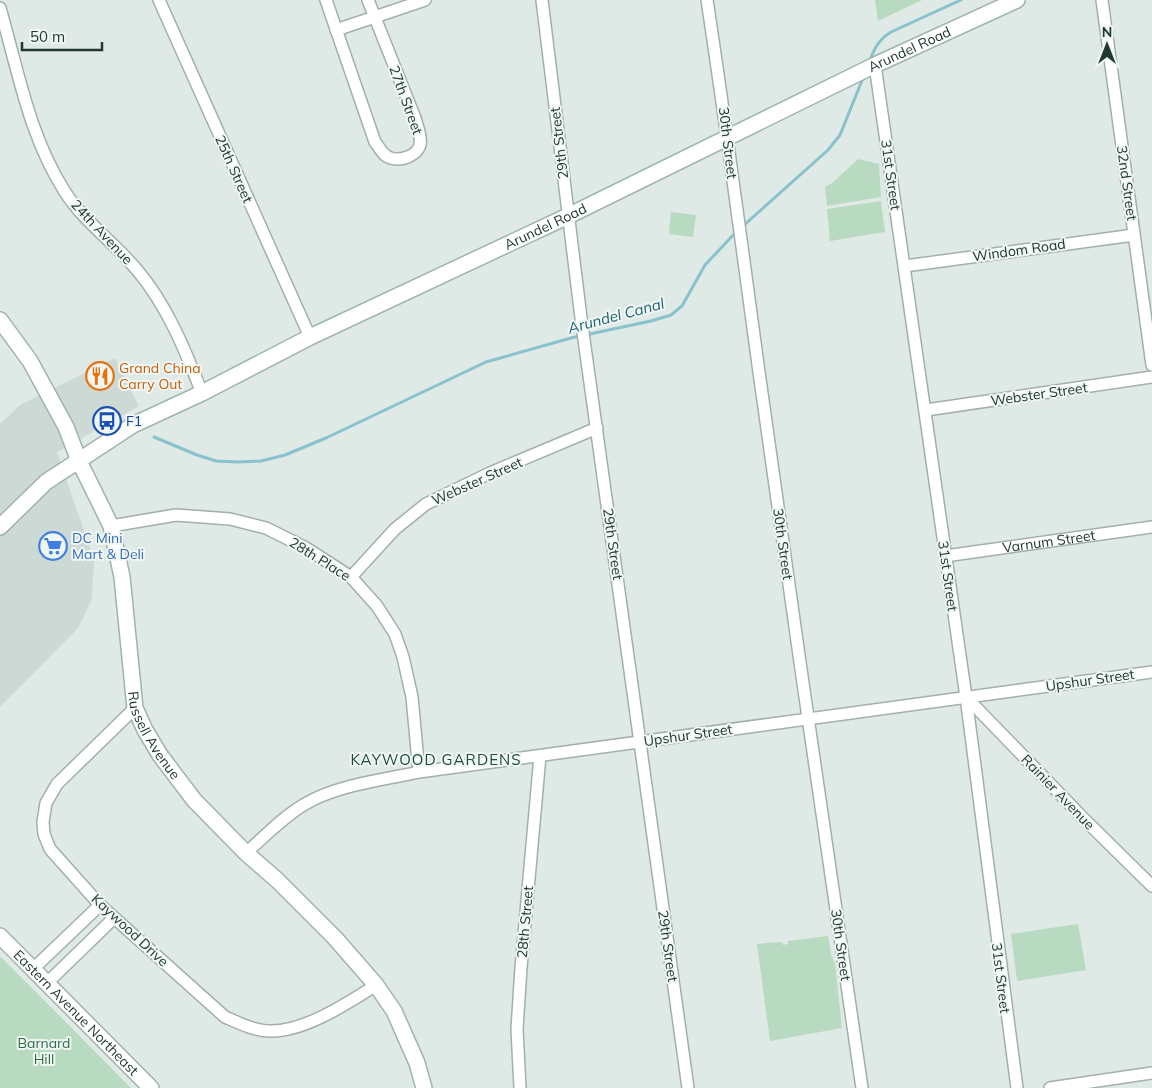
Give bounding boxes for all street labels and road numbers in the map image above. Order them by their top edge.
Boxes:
street label: Arundel Road [865,23,954,76]
street label: 27th Street [385,63,427,137]
street label: 29th Street [546,106,572,180]
street label: 30th Street [715,106,741,180]
street label: 25th Street [211,132,257,206]
street label: 31st Street [877,139,905,211]
street label: 32nd Street [1113,144,1141,222]
street label: 24th Avenue [67,196,137,268]
street label: Arundel Road [501,199,589,254]
street label: Windom Road [971,235,1067,265]
street label: Webster Street [989,378,1089,410]
street label: Webster Street [429,453,525,509]
street label: 29th Street [599,507,627,581]
street label: 30th Street [769,507,797,581]
street label: Varnum Street [1001,526,1097,557]
street label: 28th Place [286,533,354,585]
street label: 31st Street [934,540,962,612]
street label: Upshur Street [1045,665,1136,695]
street label: Russell Avenue [124,690,184,783]
street label: Upshur Street [643,720,734,750]
street label: Rainier Avenue [1017,750,1099,834]
street label: 28th Street [513,885,537,959]
street label: Kaywood Drive [88,890,172,970]
street label: 30th Street [827,908,855,982]
street label: 29th Street [654,909,682,983]
street label: 31st Street [988,942,1014,1014]
street label: Eastern Avenue Northeast [10,946,143,1079]

